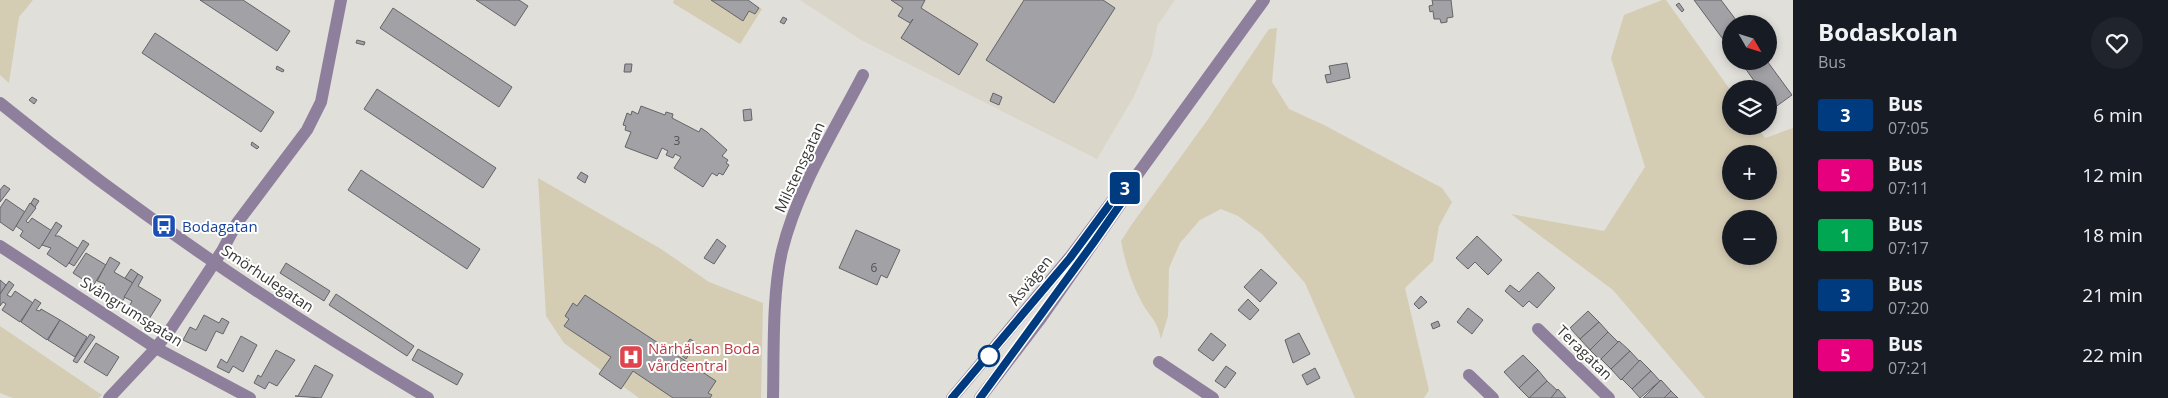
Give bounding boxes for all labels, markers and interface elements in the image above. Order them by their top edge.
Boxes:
north arrow [1722,15,1778,70]
map controls [1722,15,1777,265]
text: Bodaskolan [1818,15,1958,48]
button: heart [2091,17,2143,69]
text: Bus [1818,51,1846,73]
button: layers [1722,80,1777,135]
text: Bus [1888,91,1923,117]
text: 6 min [2093,102,2143,128]
text: 3 [1840,103,1851,127]
text: 07:05 [1888,117,1929,139]
street label: Milstensgatan [769,118,829,216]
house number: 3 [674,132,681,149]
button: + [1722,145,1777,200]
text: Bus [1888,151,1923,177]
text: 12 min [2082,162,2143,188]
text: 5 [1840,163,1851,187]
line badge: 3 [1109,172,1141,204]
text: 3 [1120,176,1130,200]
text: 07:11 [1888,177,1929,199]
button: − [1722,210,1777,265]
text: Bus [1888,211,1923,237]
bus stop icon: Bodagatan [151,213,177,239]
place label: Bodagatan [182,216,258,236]
text: 18 min [2082,222,2143,248]
text: 1 [1840,223,1851,247]
text: 07:17 [1888,237,1929,259]
street label: Smörhulegatan [218,240,318,316]
street label: Åsvägen [1004,251,1056,309]
house number: 6 [871,259,878,276]
street label: Svängrumsgatan [77,271,187,351]
text: Bus [1888,271,1923,297]
text: 21 min [2082,282,2143,308]
text: 3 [1840,283,1851,307]
text: 07:20 [1888,297,1929,319]
street label: Teragatan [1553,320,1617,384]
text: Bus [1888,331,1923,357]
place label: Närhälsan Boda vårdcentral [648,338,760,375]
text: 22 min [2082,342,2143,368]
text: 5 [1840,343,1851,367]
hospital icon: Närhälsan Boda vårdcentral [618,344,644,370]
unlabelled marker [978,345,1000,367]
text: 07:21 [1888,357,1929,379]

